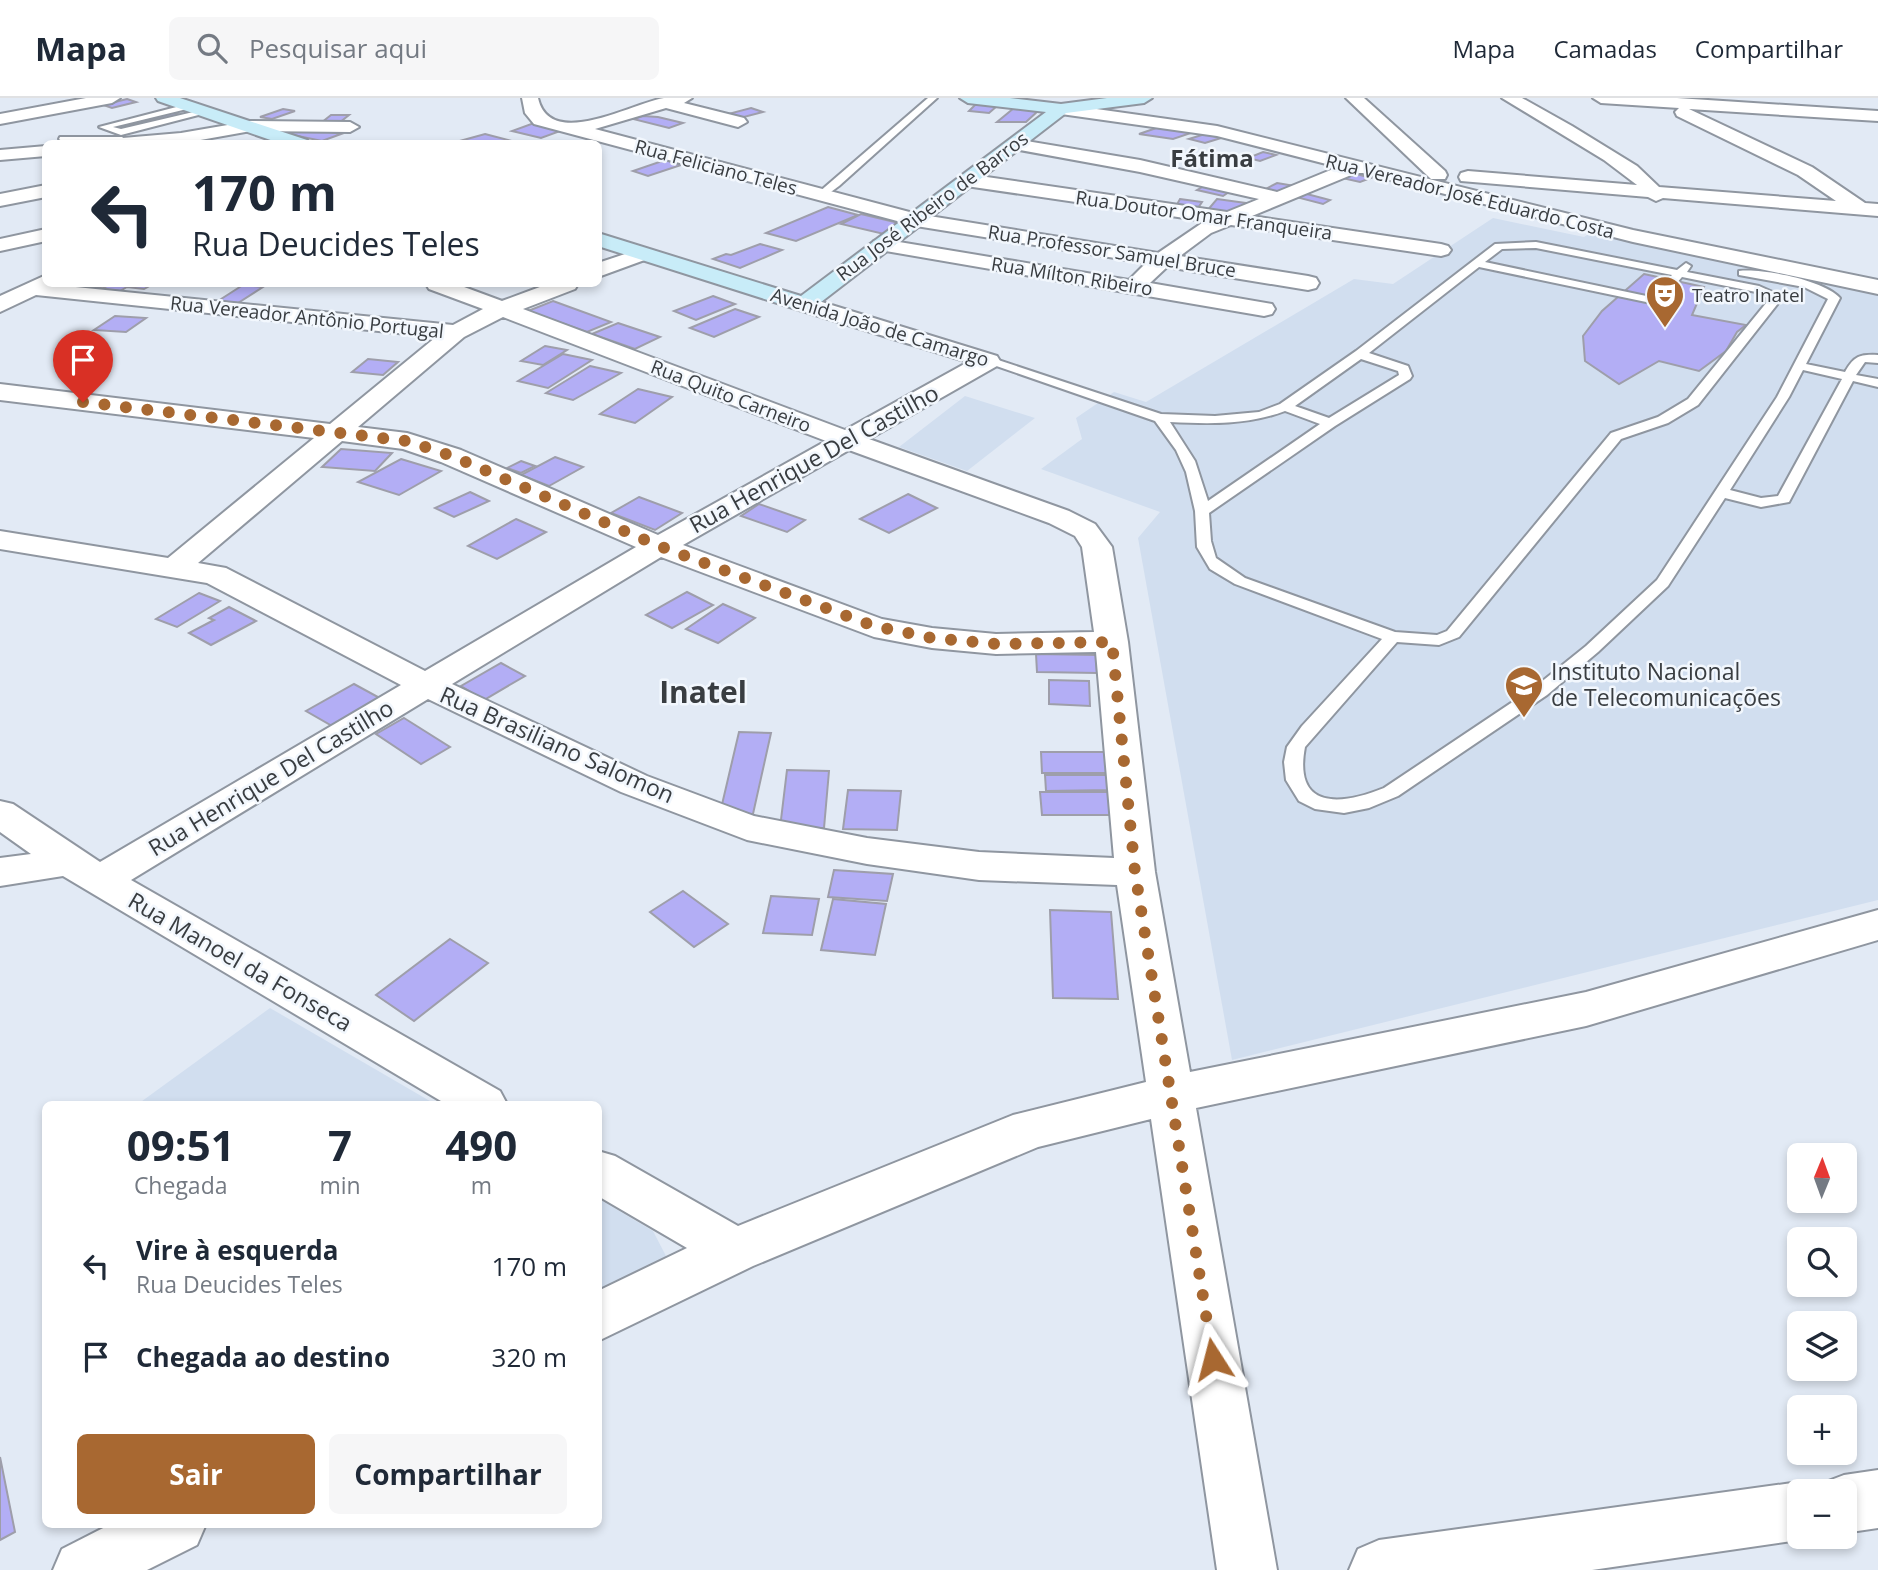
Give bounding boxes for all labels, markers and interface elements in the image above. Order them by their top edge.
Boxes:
search box [169,17,659,80]
text: Mapa [35,26,127,71]
icon: search [193,29,231,67]
text: Pesquisar aqui [249,30,427,66]
text: Mapa [1452,32,1515,65]
text: Camadas [1553,32,1657,65]
text: Compartilhar [1695,32,1843,65]
street label: Rua José Ribeiro de Barros [831,125,1033,287]
street label: Rua Feliciano Teles [632,133,800,201]
district label: Fátima [1170,141,1254,174]
street label: Rua Vereador José Eduardo Costa [1323,147,1617,245]
text: 170 m [192,159,337,225]
icon: left [77,168,168,259]
street label: Rua Doutor Omar Franqueira [1074,184,1334,246]
street label: Rua Professor Samuel Bruce [986,219,1238,283]
text: Rua Deucides Teles [192,222,480,265]
street label: Rua Mílton Ribeiro [989,250,1155,302]
theatre icon: Teatro Inatel [1644,274,1686,329]
street label: Avenida João de Camargo [768,281,992,373]
place label: Teatro Inatel [1692,282,1804,308]
street label: Rua Vereador Antônio Portugal [169,290,445,344]
pin [53,330,113,402]
icon: arrive [64,341,102,379]
street label: Rua Quito Carneiro [647,353,815,439]
street label: Rua Henrique Del Castilho [683,376,944,540]
place label: Instituto Nacional de Telecomunicações [1551,655,1781,713]
school or university icon: Instituto Nacional de Telecomunicações [1503,664,1545,719]
district label: Inatel [659,671,747,712]
street label: Rua Brasiliano Salomon [435,678,680,810]
street label: Rua Henrique Del Castilho [142,691,399,863]
street label: Rua Manoel da Fonseca [123,884,358,1038]
text: 09:51 [127,1116,235,1173]
text: 7 [328,1116,352,1173]
text: 490 [445,1116,517,1173]
north arrow [1787,1143,1857,1213]
map controls [1787,1143,1857,1549]
text: Chegada [134,1169,228,1201]
text: min [319,1169,361,1201]
text: m [471,1169,492,1201]
button: search [1787,1227,1857,1297]
text: Vire à esquerda [136,1232,338,1268]
icon: left [77,1247,115,1285]
text: 170 m [492,1248,567,1284]
text: Rua Deucides Teles [136,1268,343,1300]
button: layers [1787,1311,1857,1381]
position arrow [1176,1322,1250,1396]
icon: arrive [77,1338,115,1376]
text: Chegada ao destino [136,1339,390,1375]
text: 320 m [492,1339,567,1375]
button: + [1787,1395,1857,1465]
button: Sair [77,1434,315,1514]
button: Compartilhar [329,1434,567,1514]
button: − [1787,1479,1857,1549]

